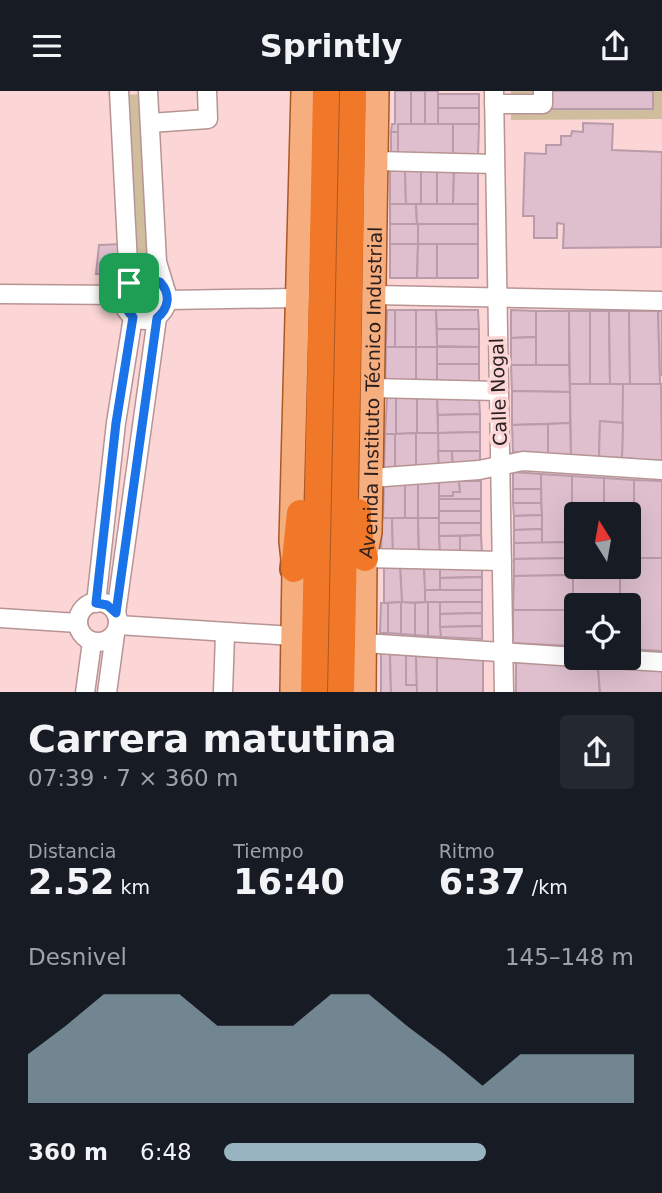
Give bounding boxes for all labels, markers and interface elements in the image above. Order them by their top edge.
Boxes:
icon: menu [28,27,66,65]
text: Sprintly [260,27,402,65]
icon: share [596,27,634,65]
street label: Avenida Instituto Técnico Industrial [354,226,386,560]
pin [99,253,159,313]
icon: arrive [110,264,148,302]
street label: Calle Nogal [485,338,511,446]
north arrow [564,502,640,579]
map controls [564,502,641,670]
button: locate [564,593,641,670]
button: share [560,715,634,789]
text: Carrera matutina [28,717,397,761]
text: 07:39 · 7 × 360 m [28,765,238,791]
text: Distancia [28,840,116,862]
text: Tiempo [233,840,304,862]
text: Ritmo [439,840,495,862]
text: 2.52 [28,862,114,902]
text: 16:40 [233,862,345,902]
text: 6:37 [439,862,526,902]
text: km [114,876,150,898]
text: /km [526,876,568,898]
text: Desnivel [28,944,127,970]
text: 145–148 m [505,944,634,970]
text: 360 m [28,1139,108,1165]
text: 6:48 [140,1139,192,1165]

